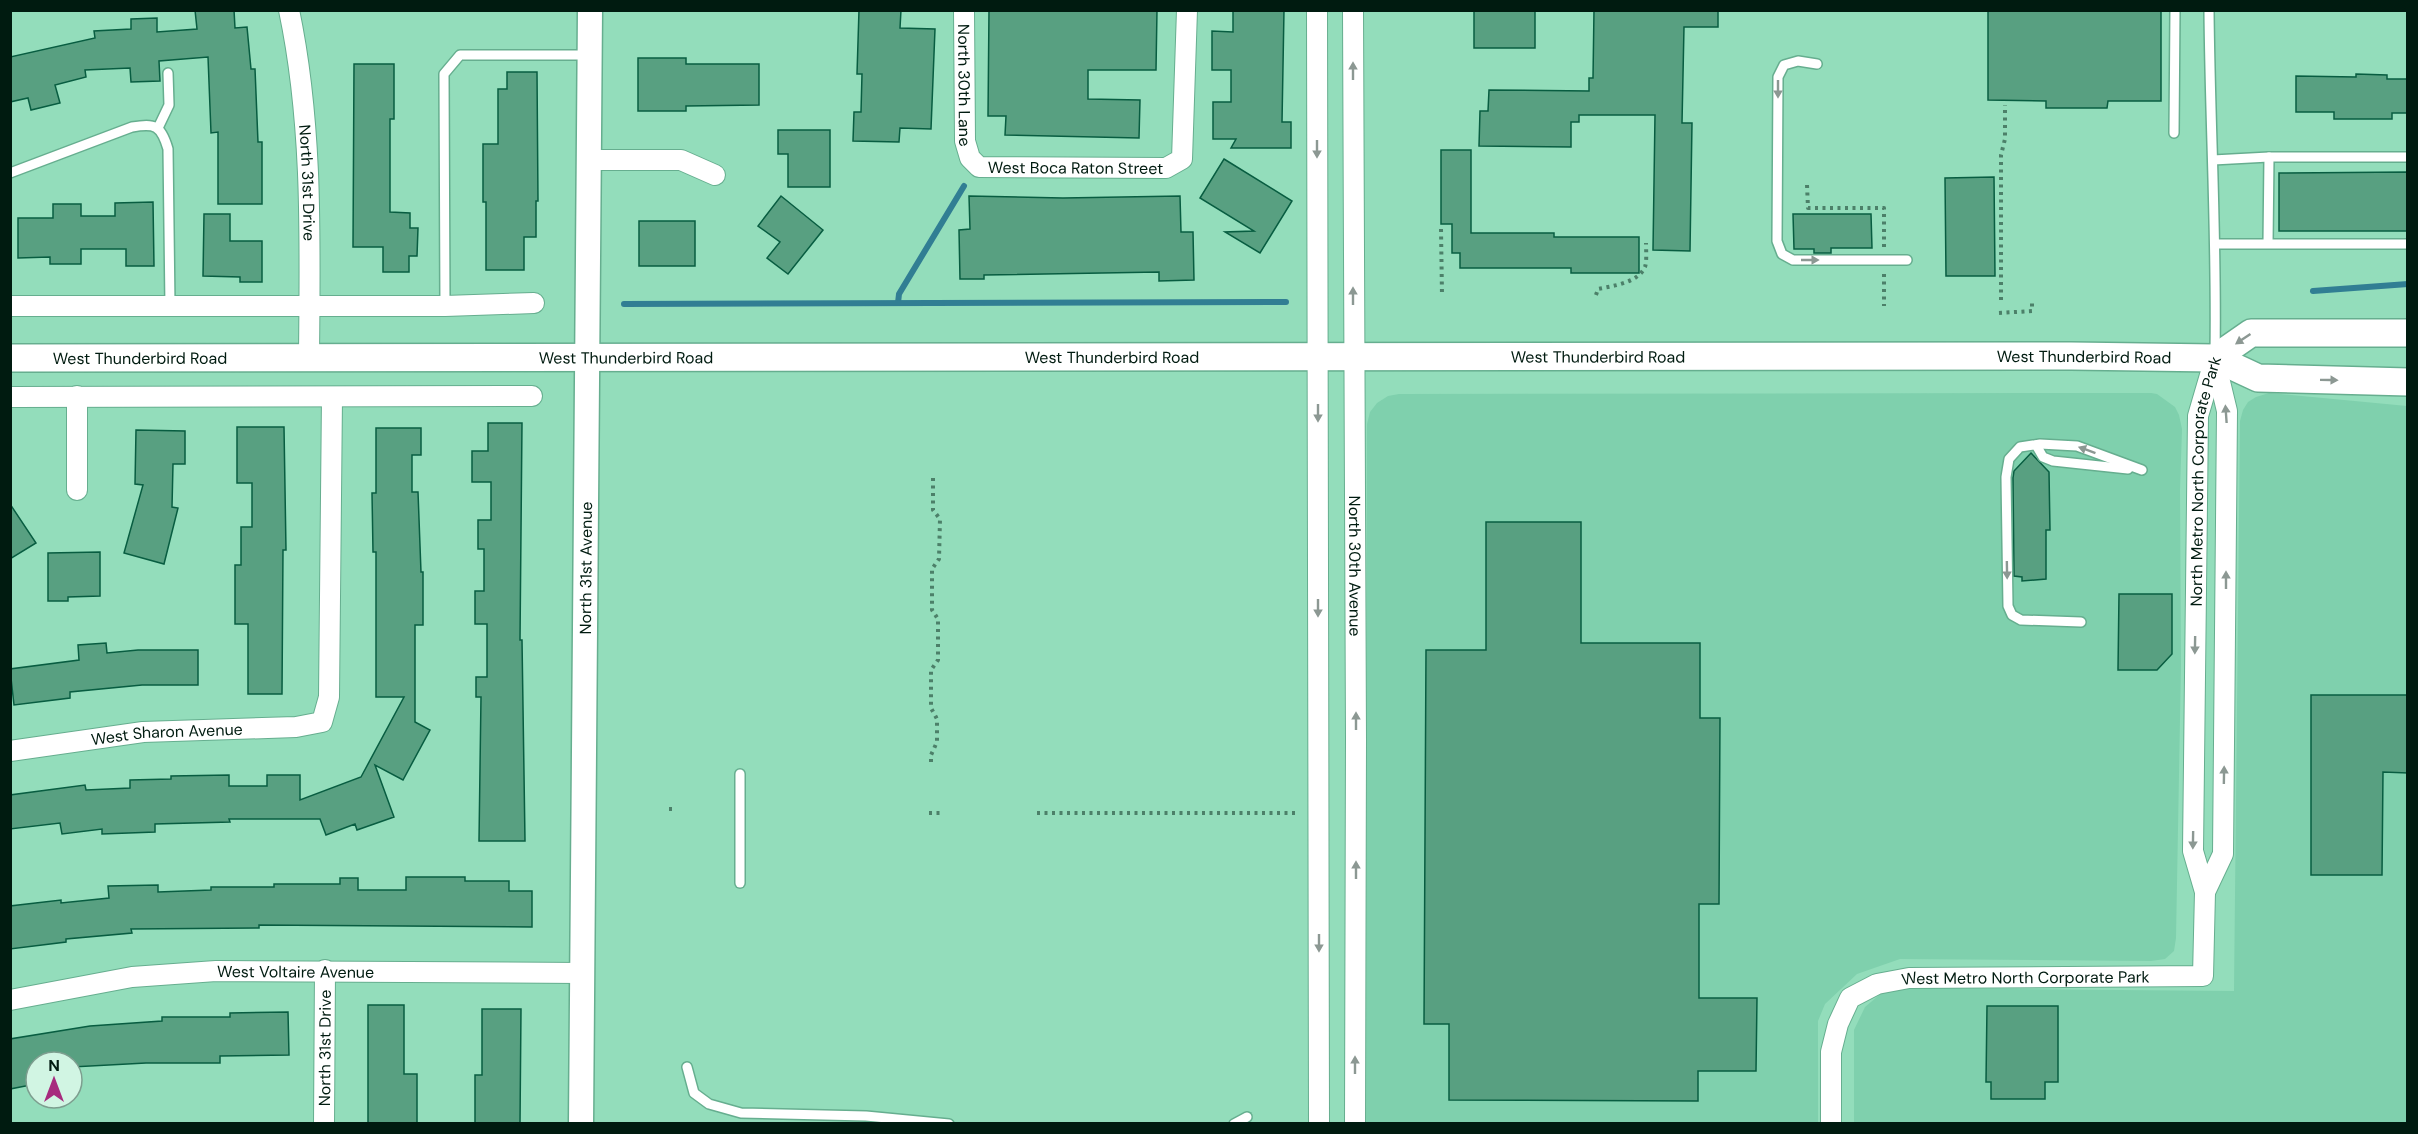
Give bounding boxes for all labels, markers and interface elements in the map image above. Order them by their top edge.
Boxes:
street label: North 30th Lane [954,24,976,149]
one-way arrow [1348,62,1358,81]
one-way arrow [1773,79,1783,98]
street label: North 31st Drive [295,124,320,241]
one-way arrow [1312,139,1322,158]
street label: West Boca Raton Street [988,157,1163,178]
one-way arrow [1800,255,1819,265]
one-way arrow [1348,287,1358,306]
one-way arrow [2235,333,2251,345]
street label: West Thunderbird Road [1997,345,2172,368]
street label: West Thunderbird Road [1025,346,1199,368]
street label: West Thunderbird Road [1511,346,1685,367]
street label: West Thunderbird Road [53,347,227,368]
street label: West Thunderbird Road [539,347,713,368]
street label: North Metro North Corporate Park [2185,354,2225,607]
one-way arrow [2319,375,2338,385]
one-way arrow [1313,404,1323,423]
one-way arrow [2221,405,2231,424]
one-way arrow [2078,444,2096,454]
street label: North 30th Avenue [1344,496,1366,636]
street label: North 31st Avenue [574,501,597,635]
one-way arrow [2002,560,2012,579]
one-way arrow [2221,571,2231,590]
one-way arrow [1313,599,1323,618]
one-way arrow [2190,635,2200,654]
one-way arrow [1351,711,1361,730]
street label: West Sharon Avenue [90,718,243,750]
one-way arrow [2219,766,2229,785]
one-way arrow [2188,830,2198,849]
one-way arrow [1351,861,1361,880]
one-way arrow [1314,933,1324,952]
street label: West Voltaire Avenue [217,961,374,982]
street label: West Metro North Corporate Park [1900,966,2150,990]
street label: North 31st Drive [314,990,335,1106]
north arrow [24,1050,84,1110]
text: N [48,1055,60,1076]
one-way arrow [1350,1056,1360,1075]

